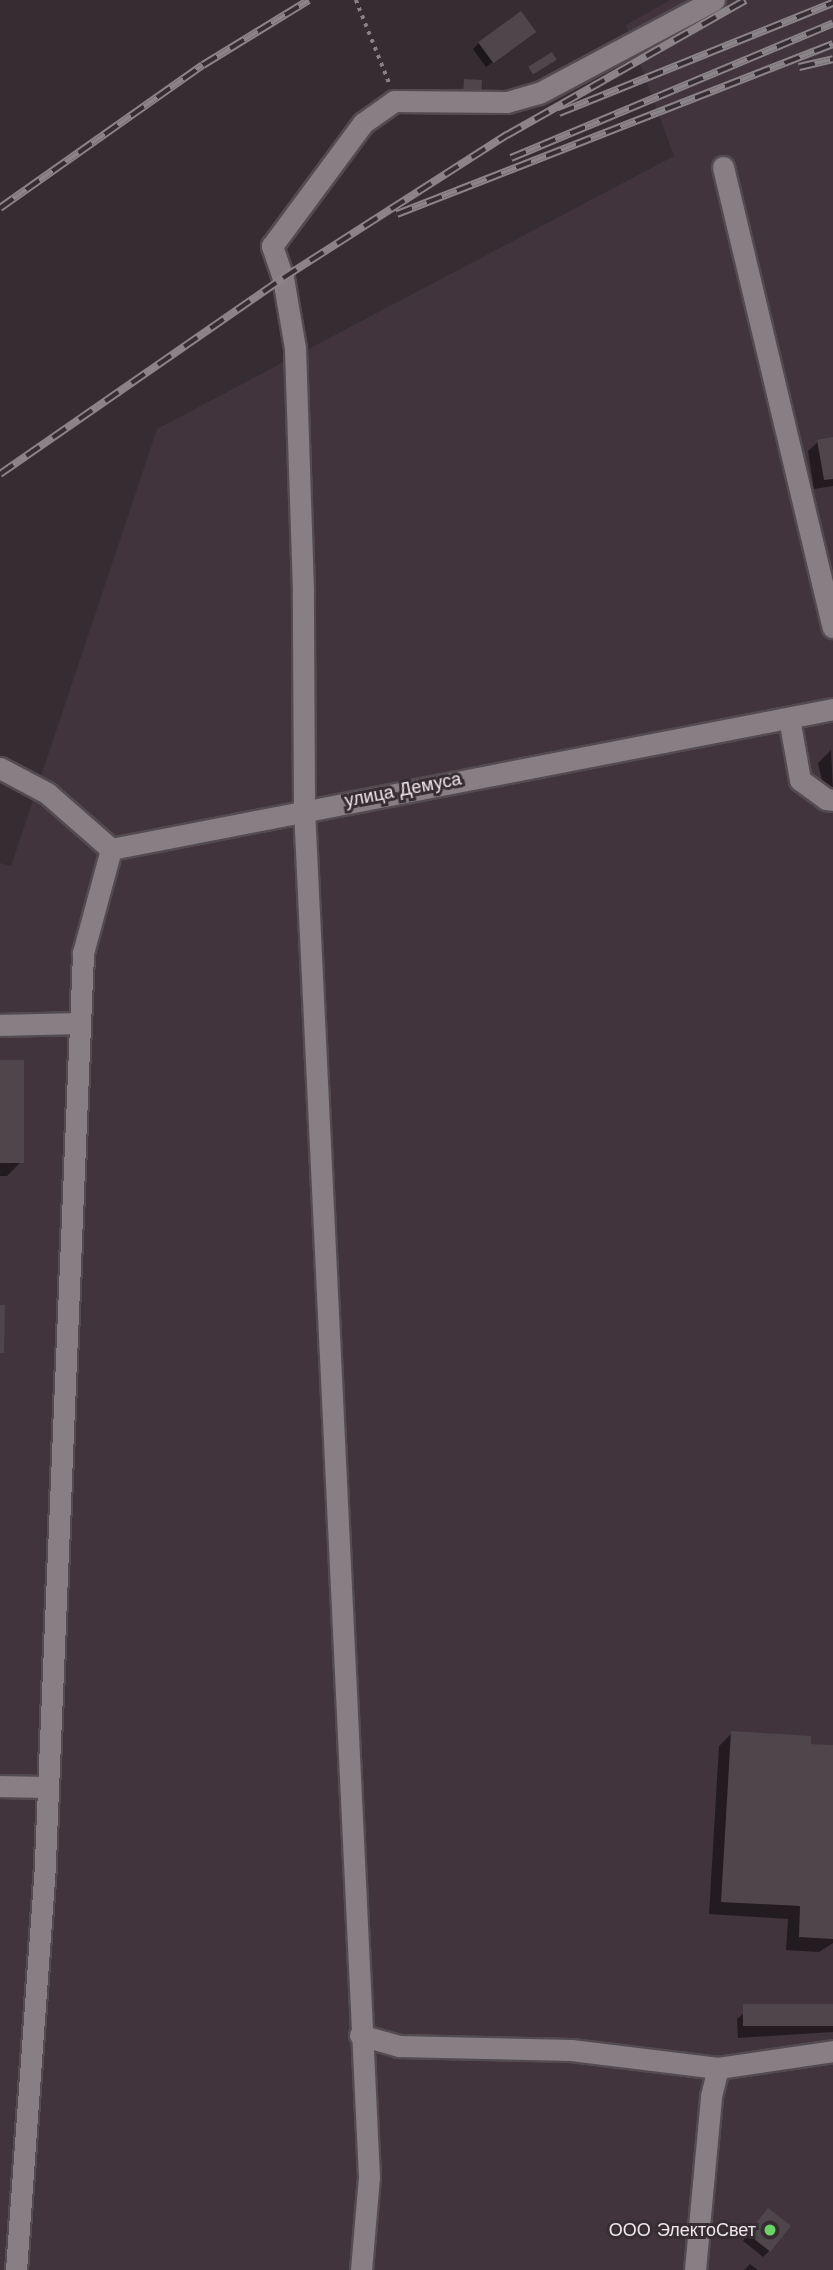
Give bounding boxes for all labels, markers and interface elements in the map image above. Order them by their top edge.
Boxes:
street label: улица Демуса [343,768,463,812]
place label: ООО ЭлектоСвет [609,2219,756,2241]
marker: ООО ЭлектоСвет [762,2222,778,2238]

